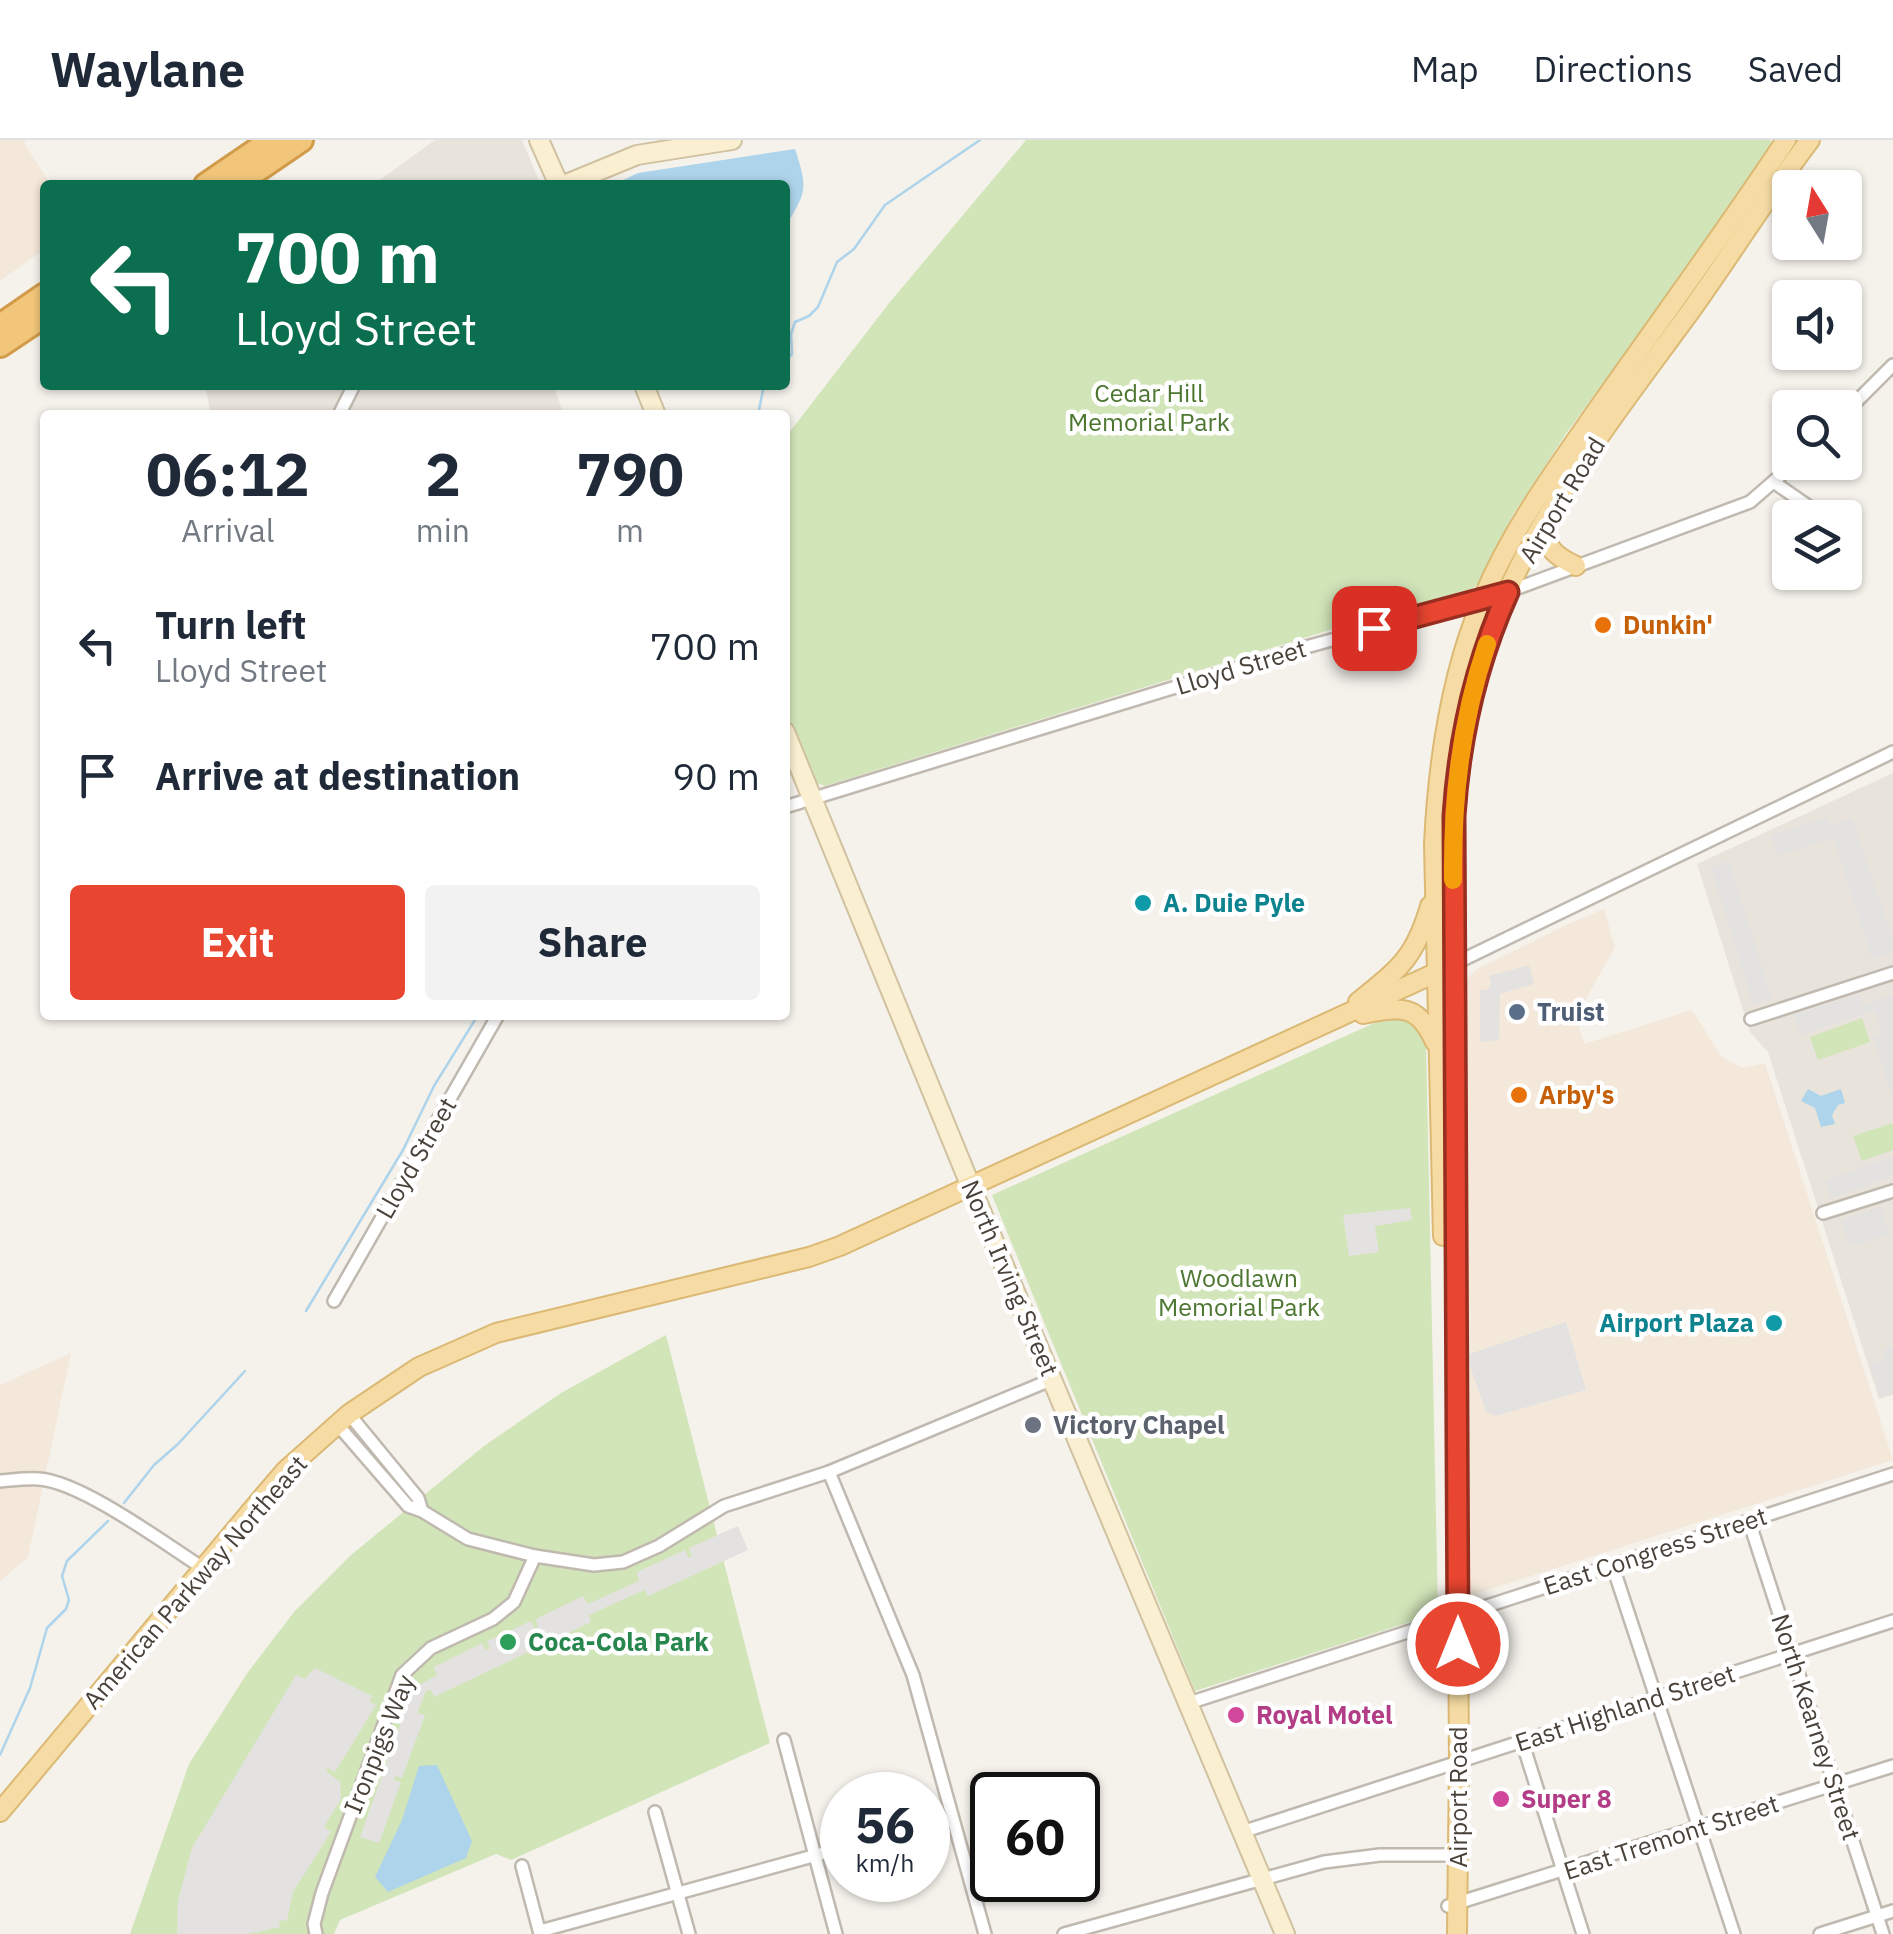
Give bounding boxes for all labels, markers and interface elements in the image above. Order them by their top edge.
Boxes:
text: Waylane [50,38,245,100]
text: Map [1411,46,1479,92]
text: Directions [1534,46,1693,92]
text: Saved [1748,46,1843,92]
north arrow [1772,170,1862,260]
map controls [1772,170,1862,590]
text: 700 m [235,211,440,302]
icon: left [70,220,200,350]
button: sound [1772,280,1862,370]
text: Lloyd Street [235,299,477,357]
park label: Cedar Hill Memorial Park [1068,376,1230,438]
button: search [1772,390,1862,480]
street label: Airport Road [1511,431,1612,569]
text: 06:12 [146,434,310,513]
text: 2 [425,434,461,513]
text: 790 [576,434,684,513]
button: layers [1772,500,1862,590]
text: Arrival [181,509,275,551]
text: min [416,509,470,551]
text: m [616,509,644,551]
pin [1332,586,1417,671]
text: Turn left [155,600,306,649]
icon: arrive [1347,601,1402,656]
place label: Dunkin' [1623,608,1713,641]
marker: Dunkin' [1592,614,1614,636]
icon: left [70,618,125,673]
text: 700 m [649,621,760,670]
street label: Lloyd Street [1172,631,1310,702]
text: Lloyd Street [155,649,327,691]
icon: arrive [70,748,125,803]
text: Arrive at destination [155,751,520,800]
text: 90 m [672,751,760,800]
button: Exit [70,885,405,1000]
button: Share [425,885,760,1000]
place label: A. Duie Pyle [1163,886,1305,919]
marker: A. Duie Pyle [1132,892,1154,914]
place label: Truist [1537,995,1605,1028]
marker: Truist [1506,1001,1528,1023]
place label: Arby's [1539,1078,1614,1111]
marker: Arby's [1508,1084,1530,1106]
street label: Lloyd Street [368,1091,463,1224]
street label: North Irving Street [954,1175,1067,1381]
park label: Woodlawn Memorial Park [1158,1261,1320,1323]
place label: Airport Plaza [1599,1306,1754,1339]
marker: Airport Plaza [1763,1312,1785,1334]
place label: Victory Chapel [1053,1408,1225,1441]
marker: Victory Chapel [1022,1414,1044,1436]
street label: American Parkway Northeast [75,1448,314,1716]
street label: East Congress Street [1539,1499,1771,1602]
position arrow [1406,1592,1510,1696]
street label: North Kearney Street [1764,1609,1869,1844]
place label: Coca-Cola Park [528,1625,709,1658]
marker: Coca-Cola Park [497,1631,519,1653]
street label: East Highland Street [1511,1656,1739,1759]
street label: Ironpigs Way [336,1669,422,1818]
place label: Royal Motel [1256,1698,1393,1731]
marker: Royal Motel [1225,1704,1247,1726]
street label: Airport Road [1441,1726,1474,1868]
speed limit sign: 60 [970,1772,1100,1902]
place label: Super 8 [1521,1782,1612,1815]
street label: East Tremont Street [1559,1786,1782,1887]
marker: Super 8 [1490,1788,1512,1810]
text: 56 [855,1792,915,1857]
text: km/h [856,1846,914,1879]

